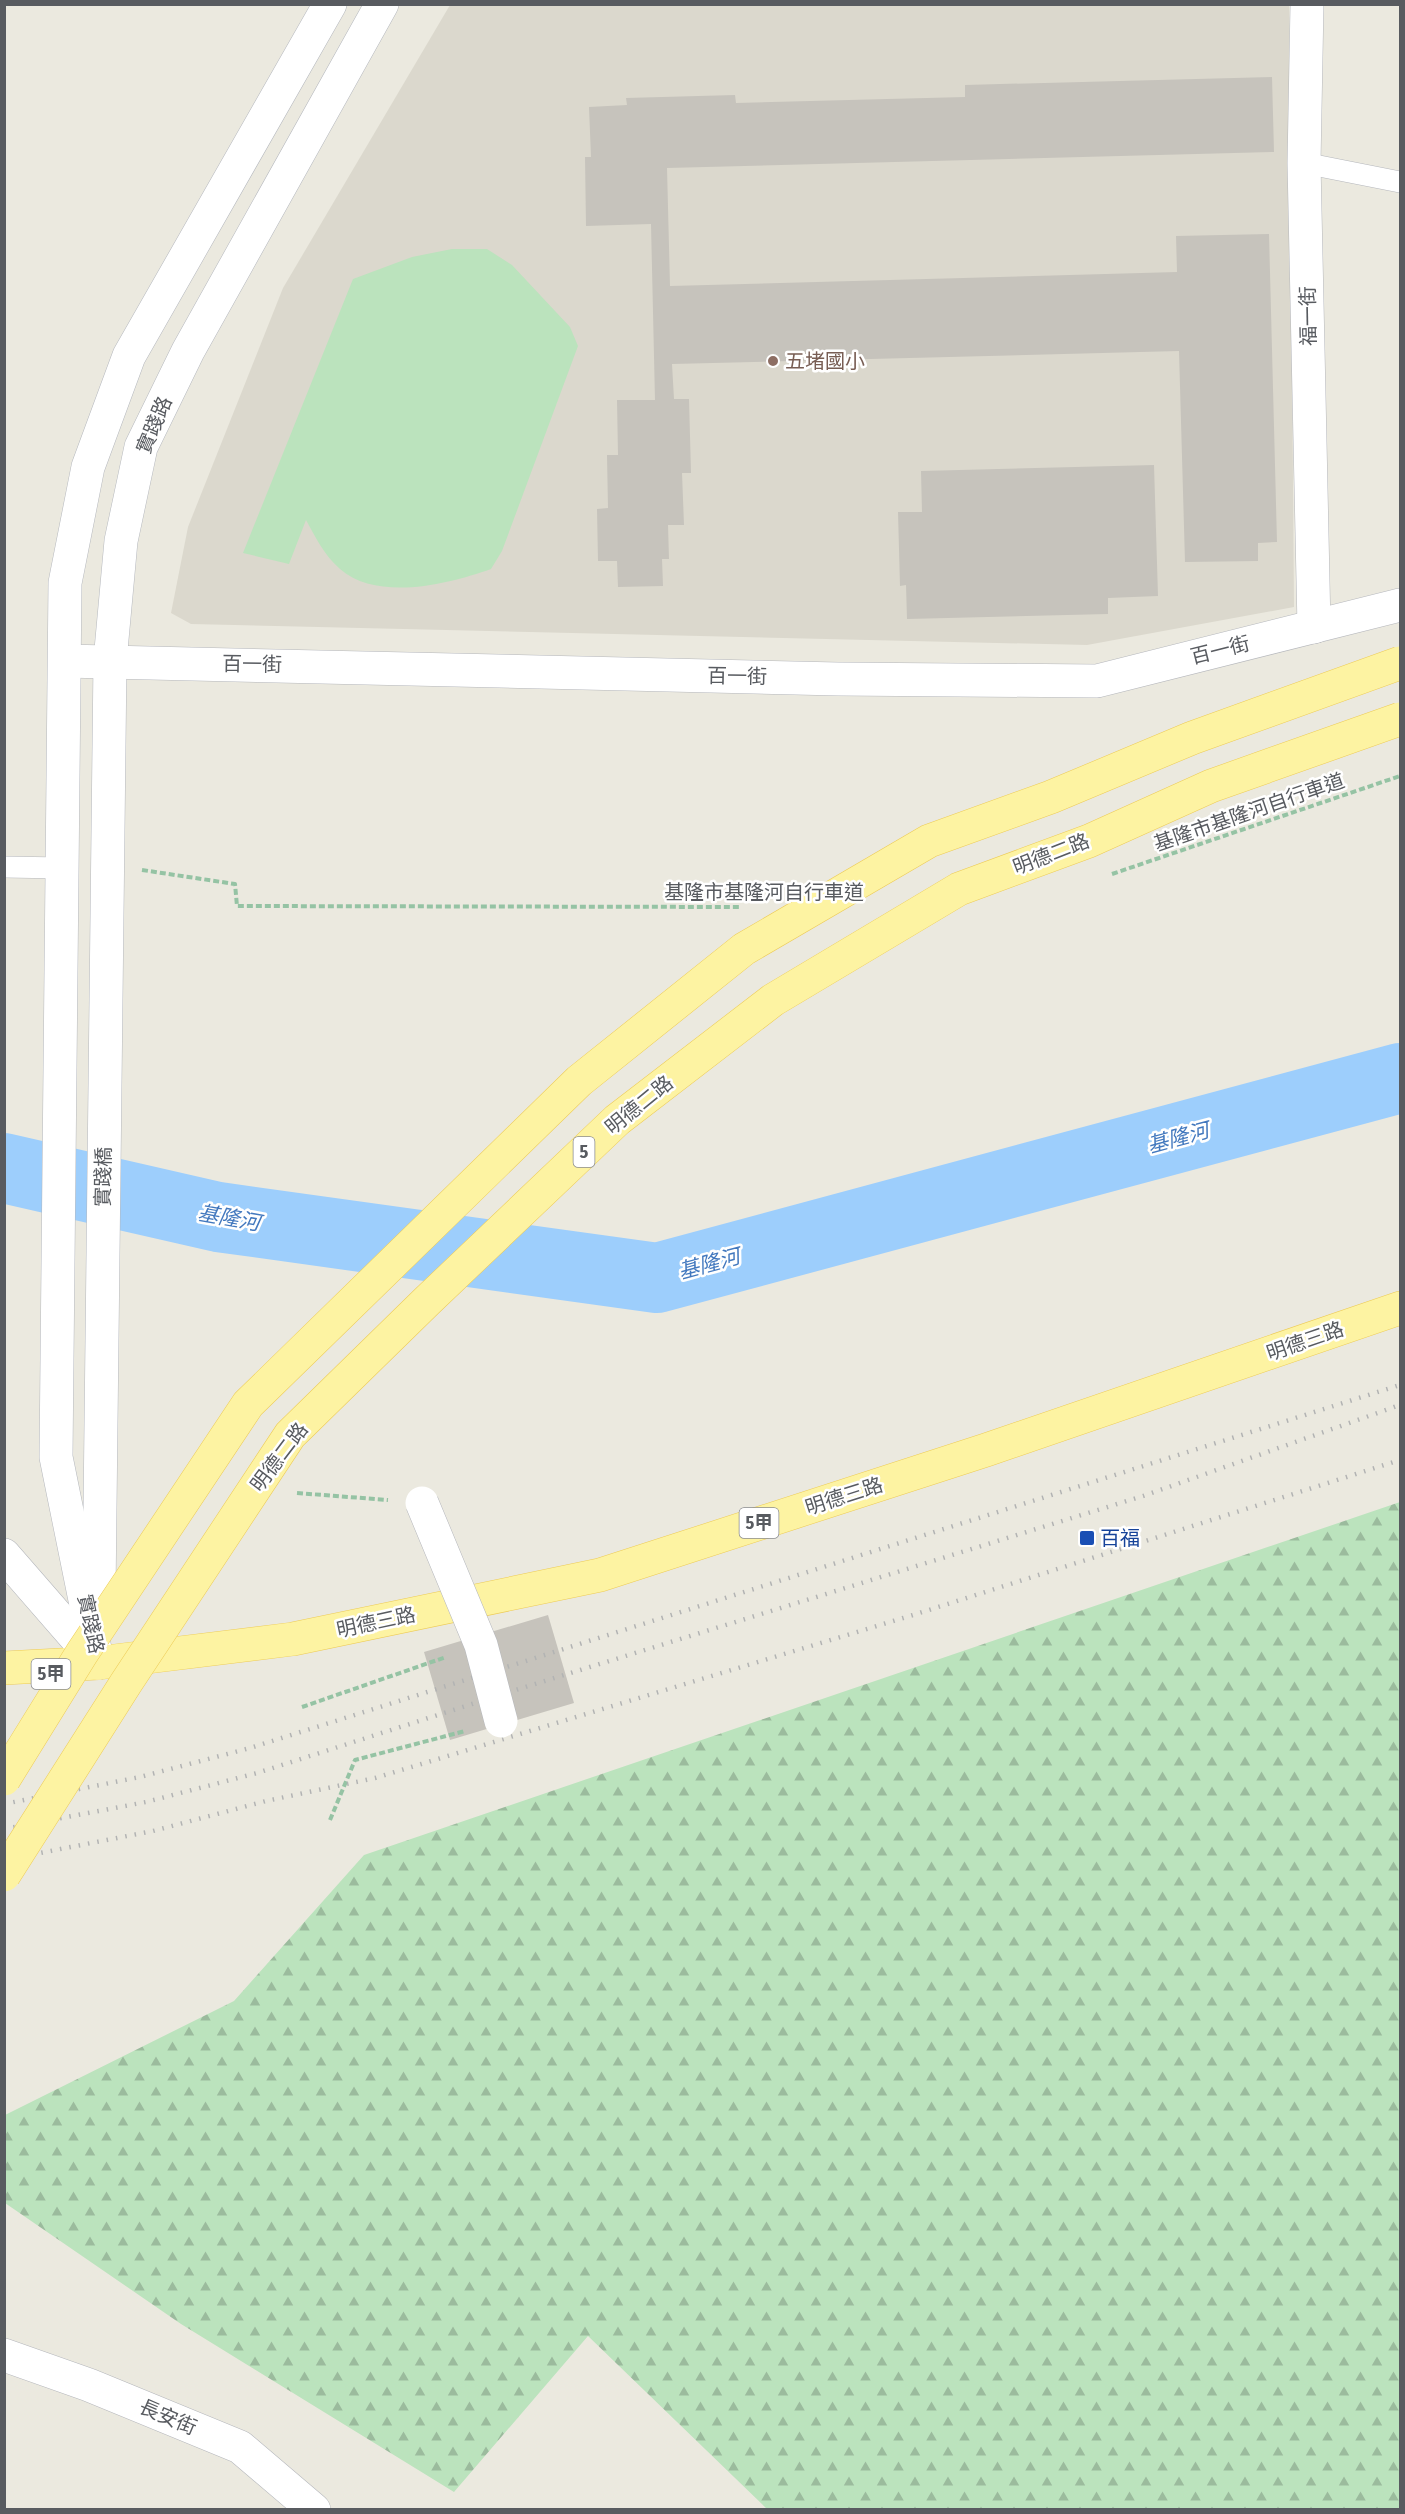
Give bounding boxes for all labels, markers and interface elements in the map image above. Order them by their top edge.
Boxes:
street label: 福一街 [1295,286,1321,346]
place label: 五堵國小 [785,349,865,373]
marker: 五堵國小 [766,354,780,368]
street label: 實踐路 [131,393,177,457]
street label: 百一街 [1188,631,1252,669]
street label: 百一街 [222,651,282,677]
street label: 百一街 [707,663,767,689]
street label: 基隆市基隆河自行車道 [1151,768,1347,856]
street label: 明德二路 [1009,828,1093,880]
street label: 基隆市基隆河自行車道 [664,880,864,904]
street label: 明德二路 [600,1071,678,1139]
water label: 基隆河 [1144,1116,1216,1159]
road number: 5 [574,1137,594,1167]
street label: 實踐橋 [90,1147,116,1207]
water label: 基隆河 [196,1200,266,1237]
water label: 基隆河 [675,1242,747,1285]
street label: 明德三路 [1263,1317,1347,1365]
street label: 明德二路 [245,1418,313,1496]
street label: 明德三路 [802,1472,886,1520]
road number: 5甲 [740,1508,778,1538]
place label: 百福 [1100,1526,1140,1550]
marker: 百福 [1078,1529,1096,1547]
street label: 實踐路 [73,1592,109,1656]
street label: 明德三路 [334,1602,418,1642]
road number: 5甲 [32,1659,70,1689]
street label: 長安街 [136,2394,200,2440]

